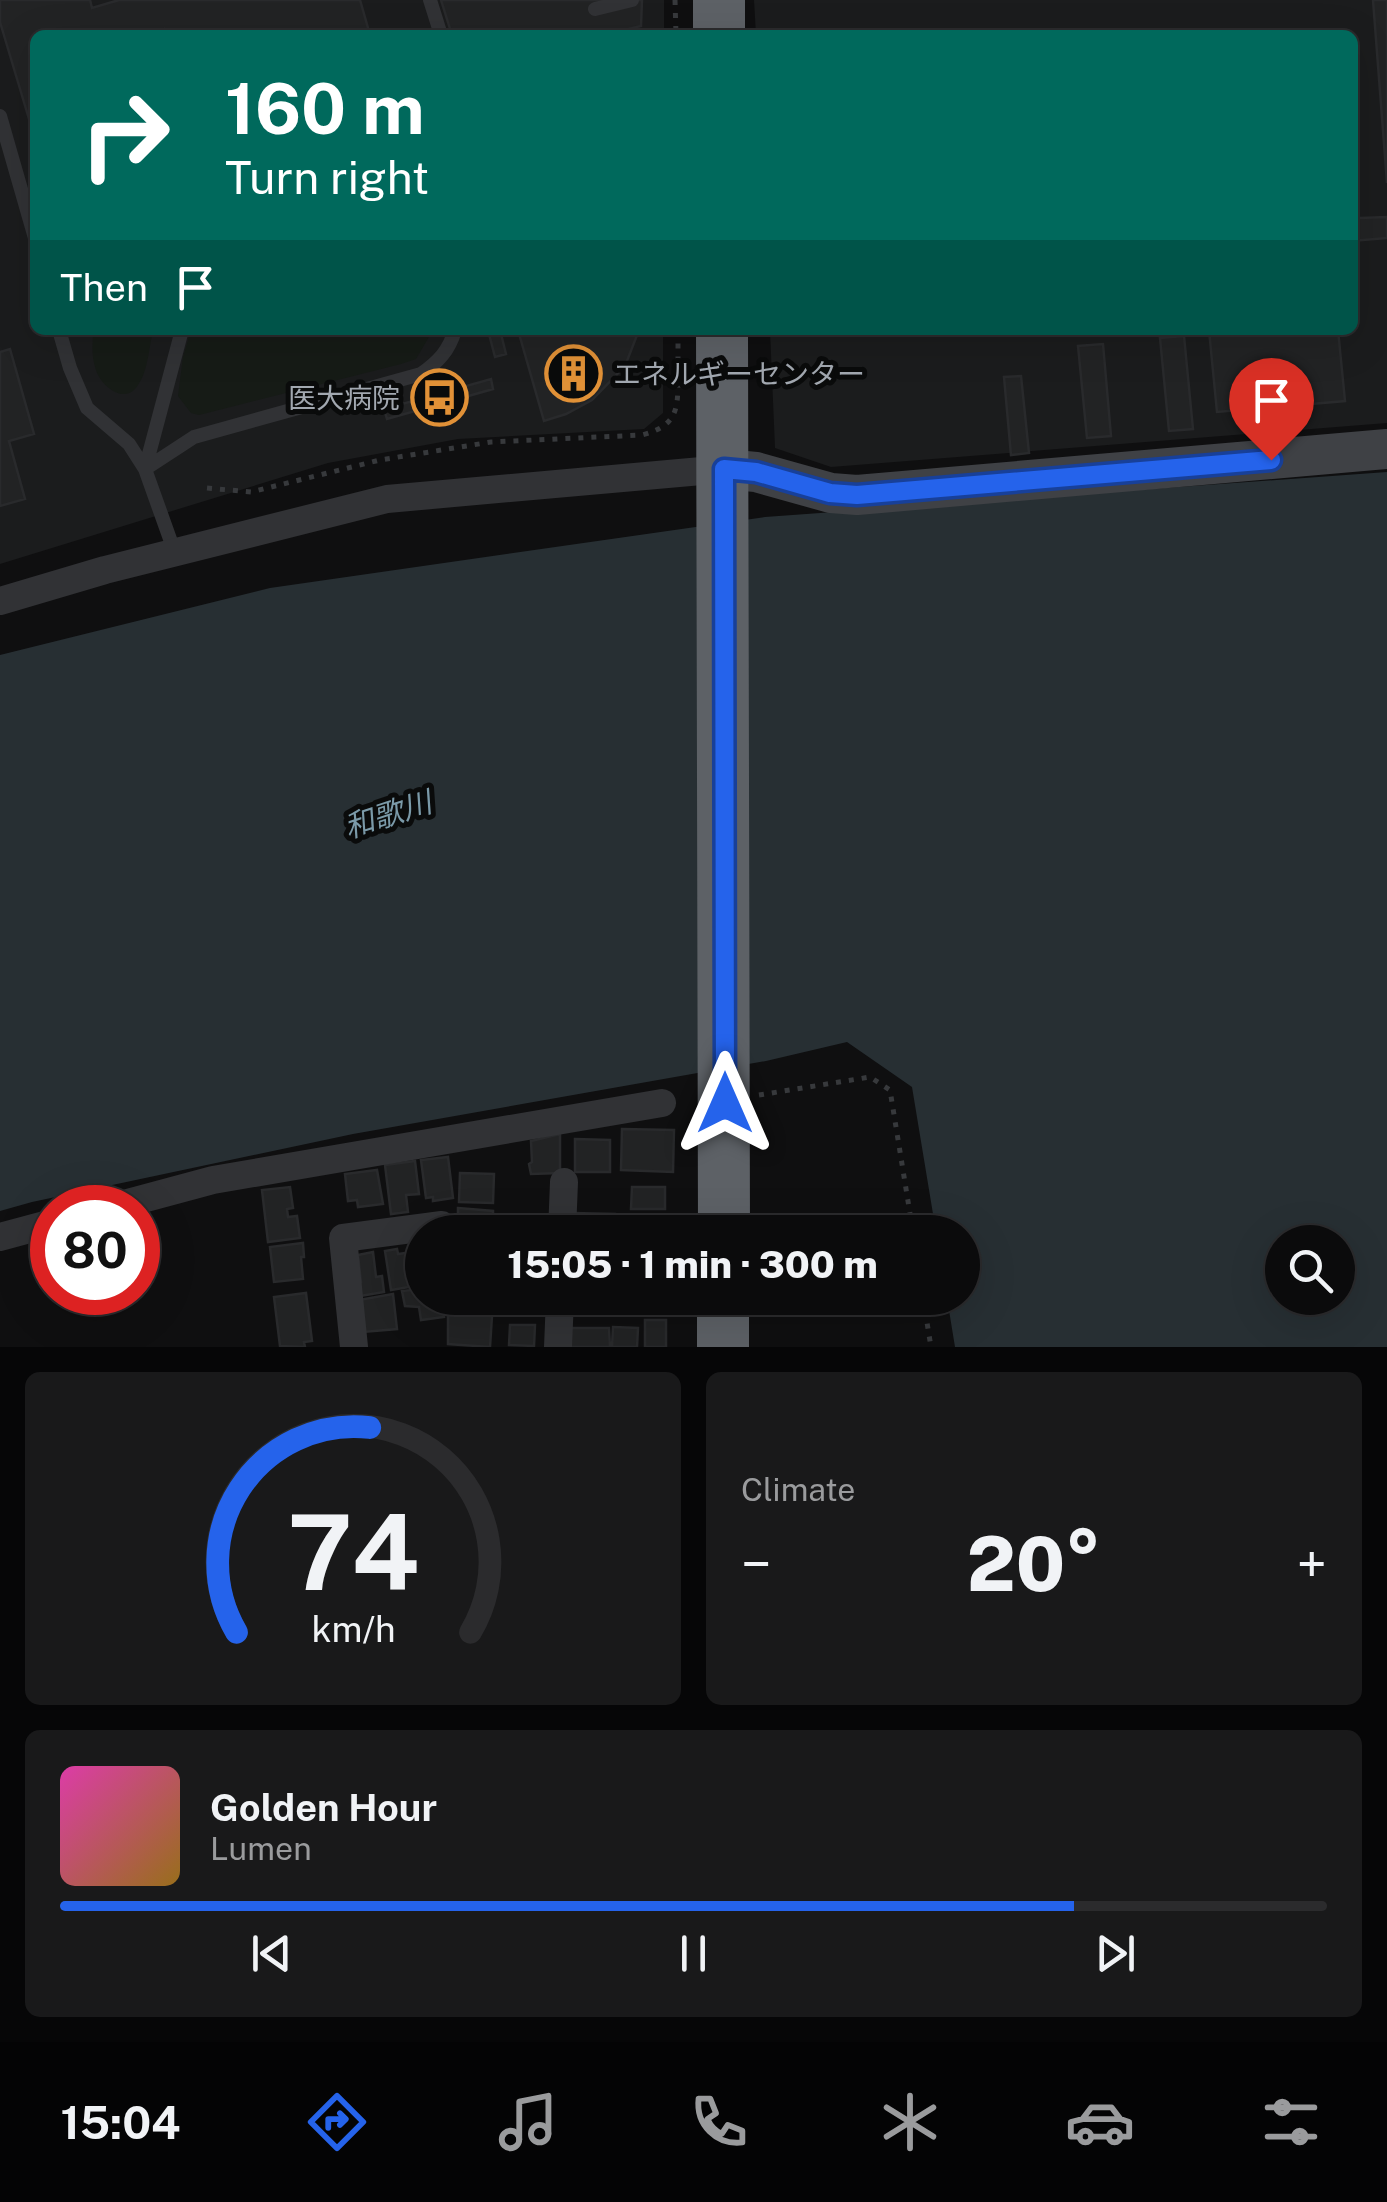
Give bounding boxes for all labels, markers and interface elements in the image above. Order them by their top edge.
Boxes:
text: 160 m [225,67,425,150]
icon: right [60,70,190,200]
text: Turn right [225,151,429,204]
icon: arrive [168,260,223,315]
text: Then [60,265,148,310]
building icon: エネルギーセンター [544,344,604,404]
place label: エネルギーセンター [613,357,865,390]
pin [1229,358,1314,461]
bus stop icon: 医大病院 [409,368,469,428]
icon: arrive [1244,373,1299,428]
place label: 医大病院 [288,381,400,414]
water label: 和歌川 [339,782,439,845]
position arrow [673,1051,777,1155]
speed limit sign: 80 [30,1185,160,1315]
map controls [1265,1225,1355,1315]
button: search [1265,1225,1355,1315]
text: 15:05 · 1 min · 300 m [507,1242,878,1287]
text: Climate [741,1471,855,1508]
text: 74 [287,1491,419,1613]
text: 20° [967,1520,1101,1608]
text: − [741,1532,772,1596]
text: + [1296,1532,1327,1596]
text: km/h [311,1608,395,1650]
text: Golden Hour [210,1785,437,1830]
text: Lumen [210,1830,312,1867]
icon: previous [244,1926,299,1981]
icon: pause [666,1926,721,1981]
icon: next [1088,1926,1143,1981]
icon: directions [302,2087,372,2157]
icon: music [493,2087,563,2157]
icon: phone [684,2087,754,2157]
icon: climate [875,2087,945,2157]
icon: car [1065,2087,1135,2157]
icon: filters [1256,2087,1326,2157]
text: 15:04 [60,2096,181,2149]

